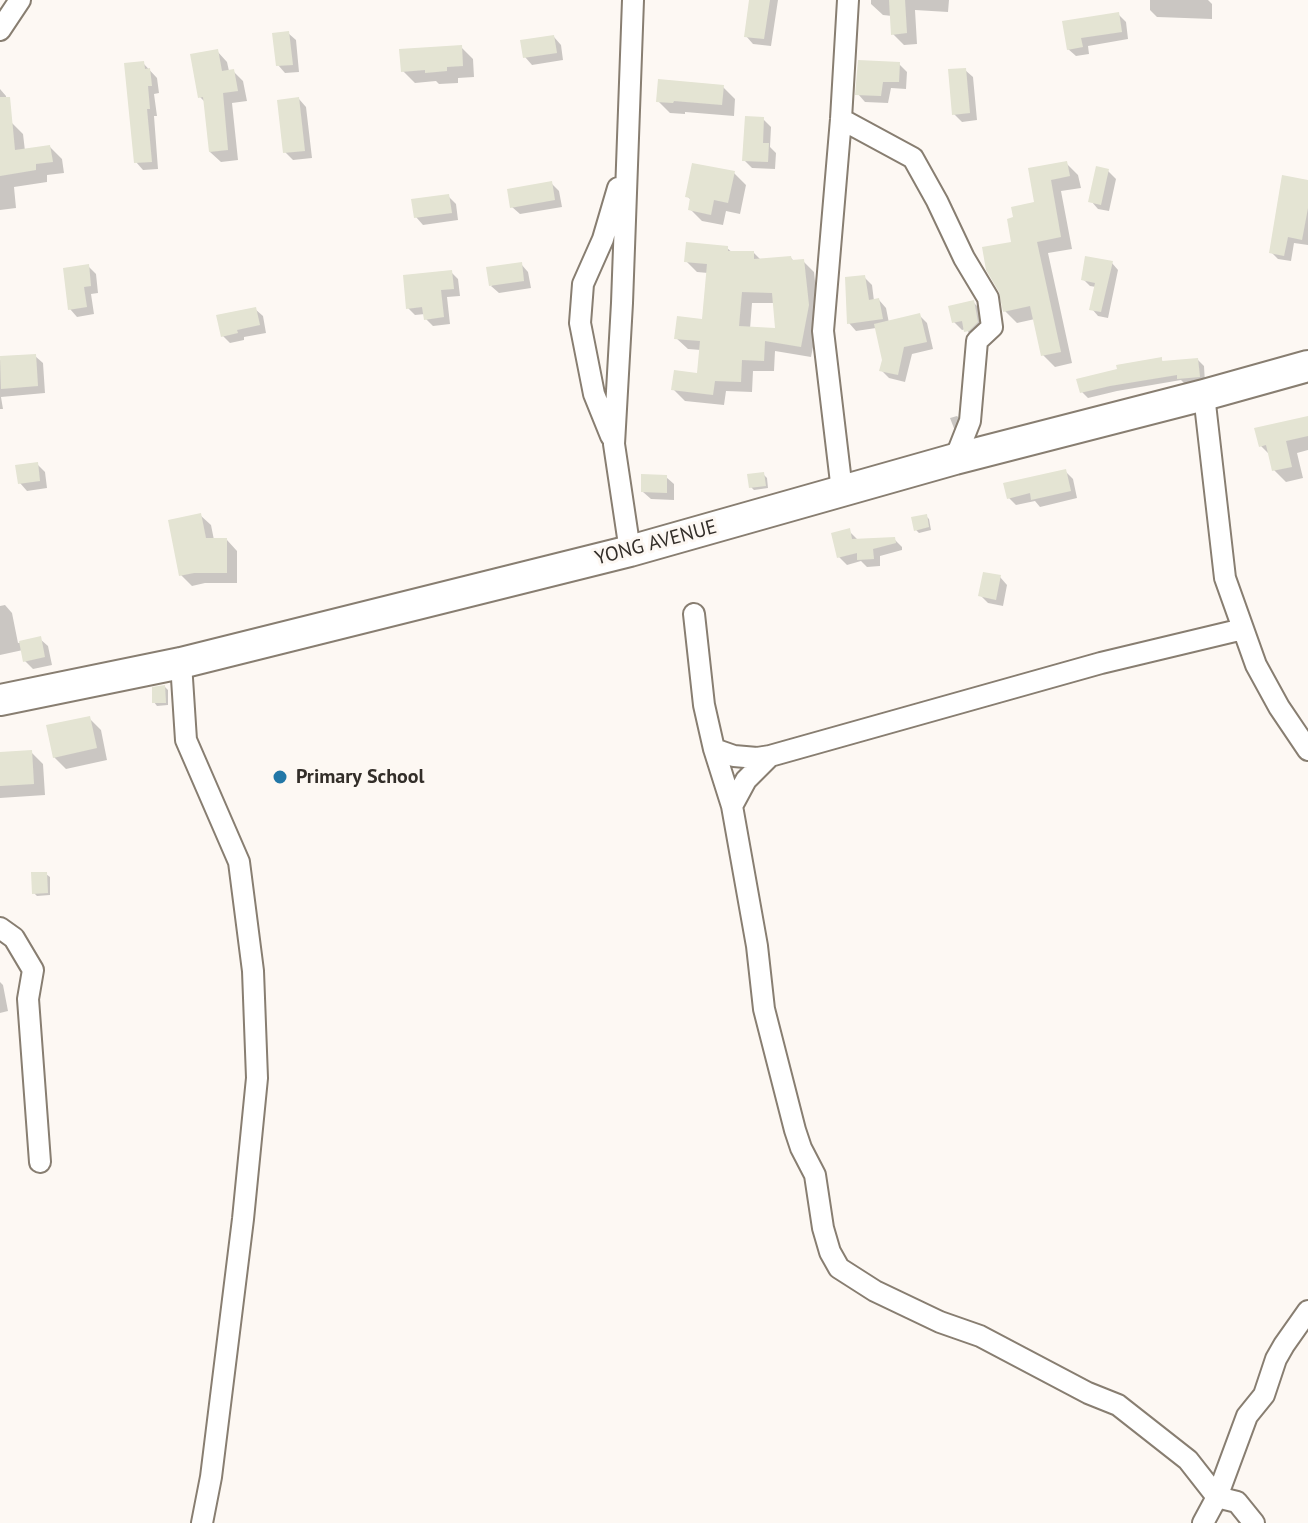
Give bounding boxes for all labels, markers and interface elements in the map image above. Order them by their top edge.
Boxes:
street label: YONG AVENUE [592,515,720,571]
place label: Primary School [296,765,424,789]
marker: Primary School [271,768,289,786]

